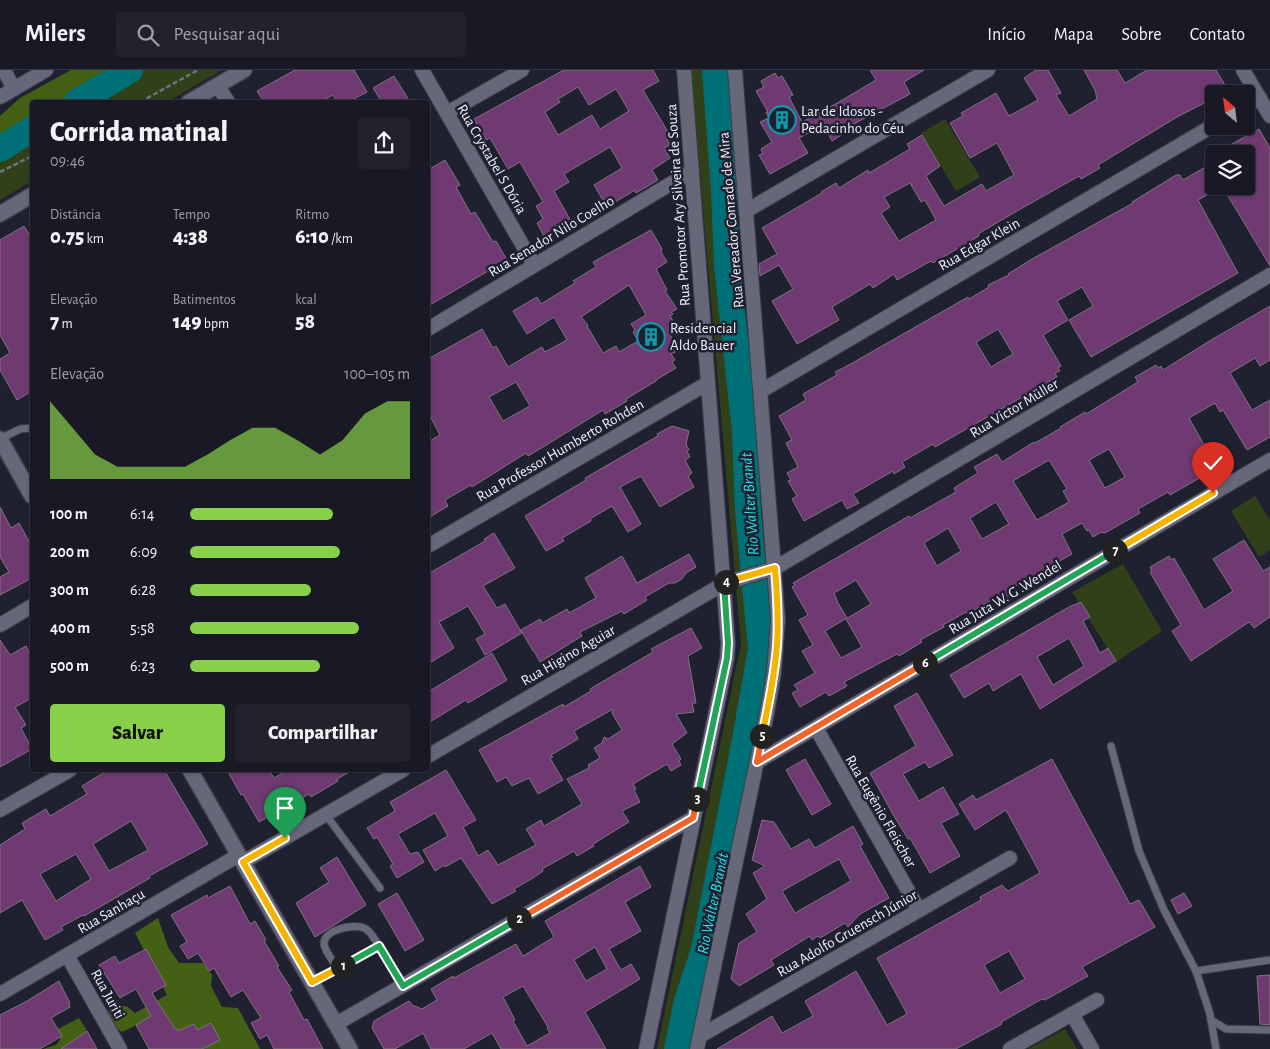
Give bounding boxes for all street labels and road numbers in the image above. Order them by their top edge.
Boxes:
street label: Rua Crystabel S Dória [454,102,529,217]
street label: Rua Promotor Ary Silveira de Souza [664,103,693,307]
street label: Rua Vereador Conrado de Mira [716,131,747,309]
street label: Rua Senador Nilo Coelho [486,193,617,280]
street label: Rua Edgar Klein [936,215,1022,274]
street label: Rua Victor Müller [967,376,1061,441]
street label: Rua Professor Humberto Rohden [474,396,646,504]
street label: Rua Juta W. G .Wendel [946,558,1064,637]
street label: Rua Higino Aguiar [518,622,618,689]
street label: Rua Eugênio Fleischer [842,753,919,870]
street label: Rua Sanhaçu [75,886,148,937]
street label: Rua Adolfo Gruensch Júnior [775,887,920,980]
street label: Rua Juriti [88,967,127,1021]

